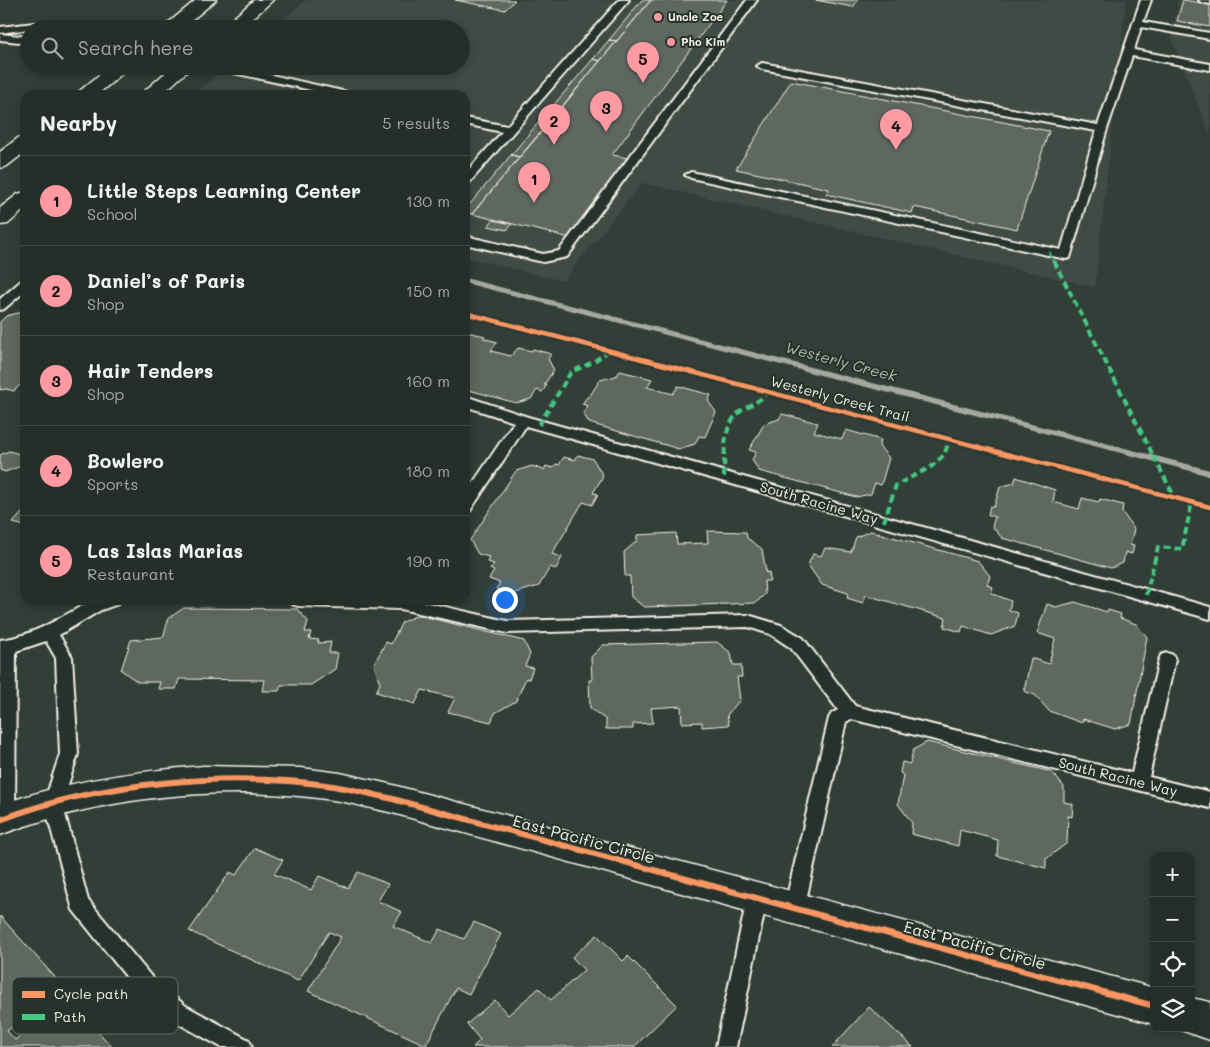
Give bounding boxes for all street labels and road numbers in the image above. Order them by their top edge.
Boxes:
street label: Westerly Creek Trail [769,371,911,426]
street label: South Racine Way [758,477,880,528]
street label: South Racine Way [1057,753,1180,800]
street label: East Pacific Circle [511,809,658,868]
street label: East Pacific Circle [902,915,1049,974]

